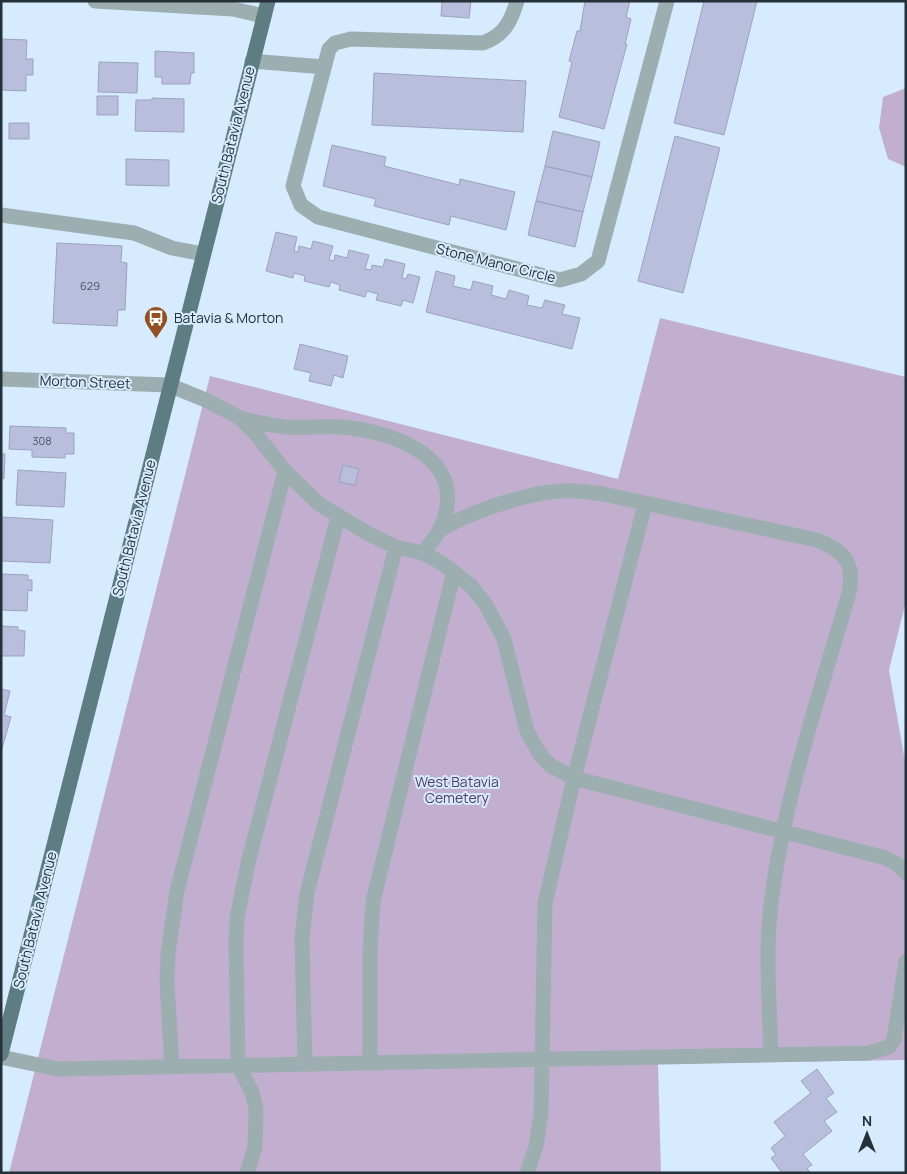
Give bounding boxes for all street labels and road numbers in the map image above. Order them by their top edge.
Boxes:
street label: South Batavia Avenue [206,65,259,205]
street label: Stone Manor Circle [434,238,558,287]
street label: Morton Street [39,370,131,393]
street label: South Batavia Avenue [107,458,160,598]
street label: South Batavia Avenue [8,850,61,990]

